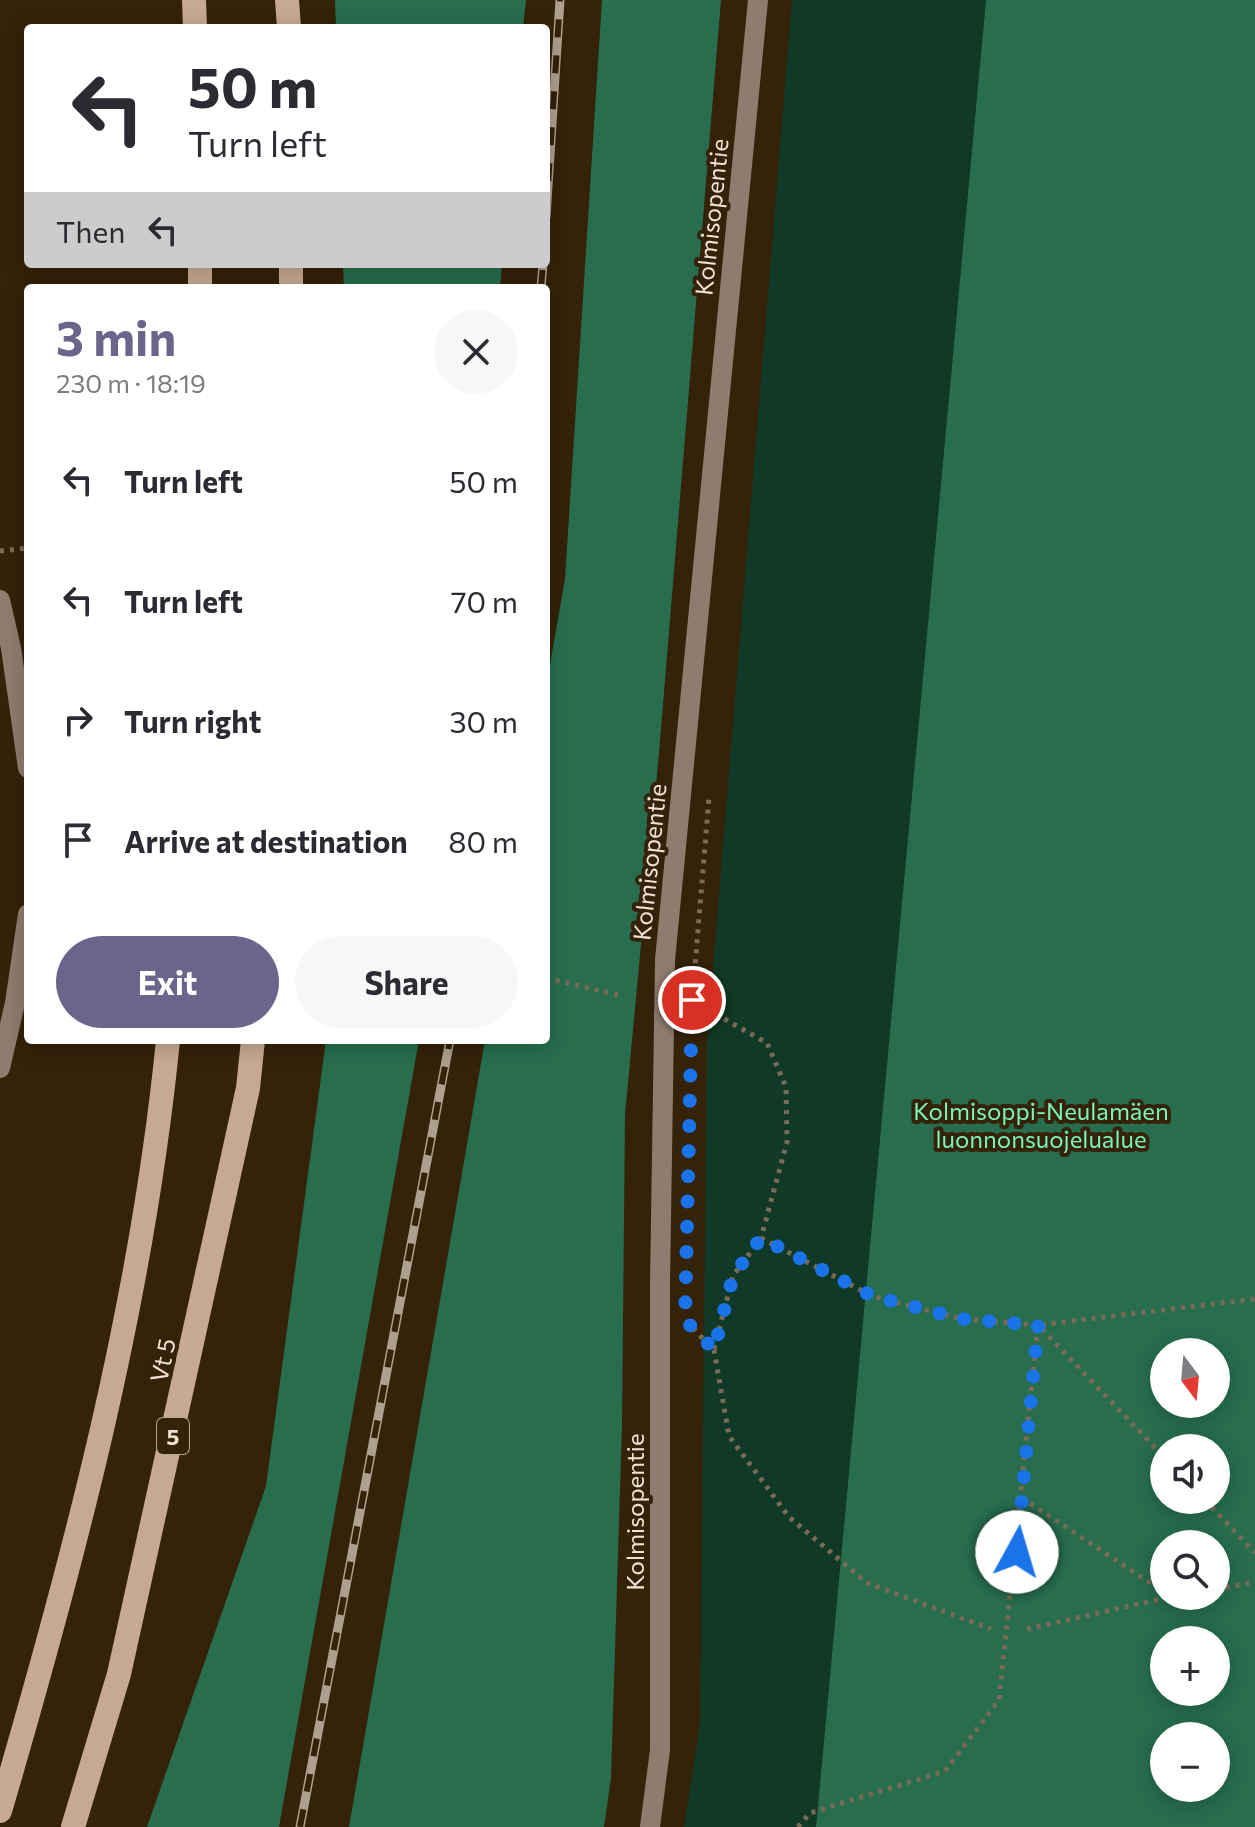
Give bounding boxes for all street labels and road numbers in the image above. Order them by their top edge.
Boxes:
street label: Kolmisopentie [688,137,734,297]
street label: Kolmisopentie [626,782,672,942]
street label: Vt 5 [143,1335,181,1385]
road number: 5 [157,1418,189,1454]
street label: Kolmisopentie [620,1433,649,1591]

